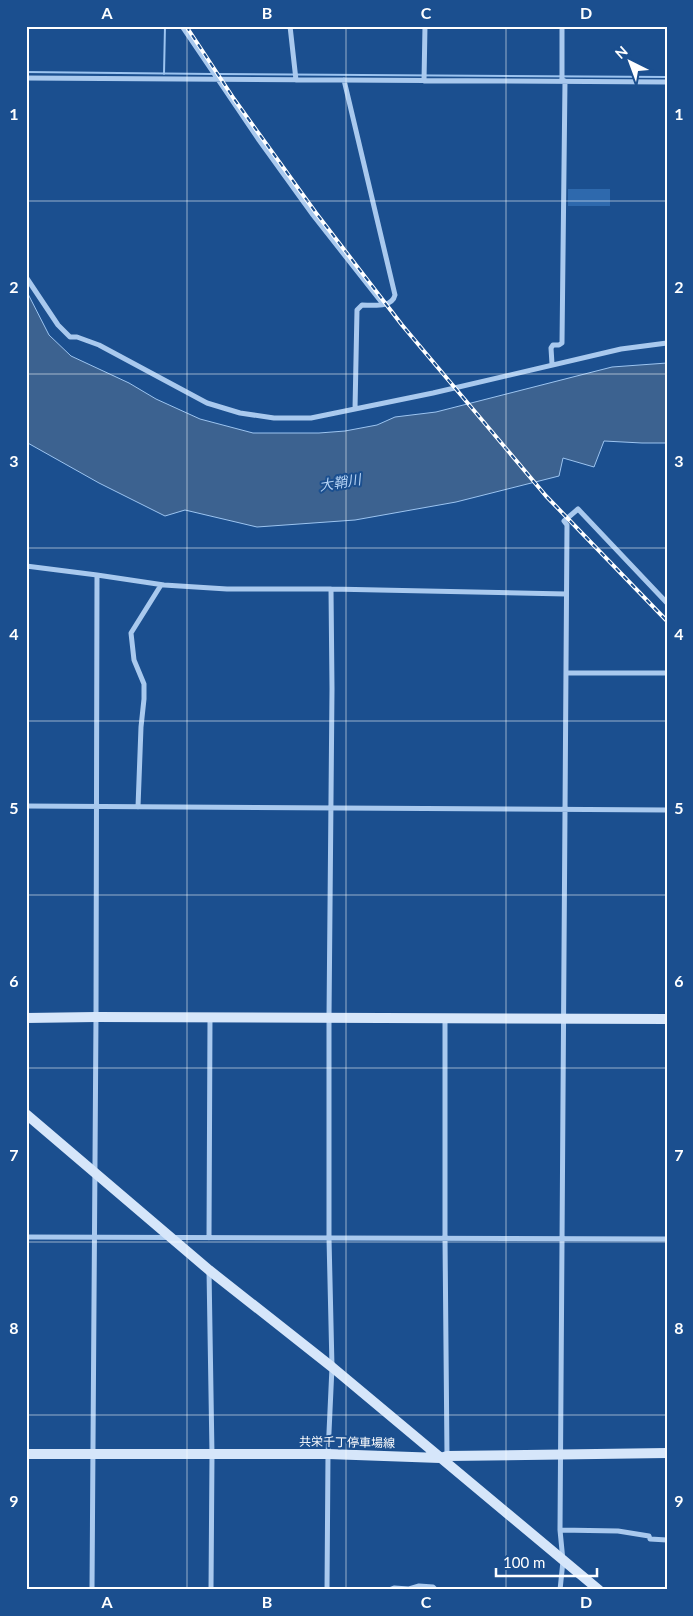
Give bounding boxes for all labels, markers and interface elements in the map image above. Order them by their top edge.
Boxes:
text: A [100,3,113,22]
text: B [262,3,272,22]
text: C [421,3,432,22]
text: D [580,3,592,22]
north arrow [606,38,656,88]
text: N [611,42,631,62]
text: 1 [9,104,19,123]
text: 1 [674,104,684,123]
text: 2 [9,277,19,296]
text: 2 [674,277,684,296]
text: 3 [9,451,19,470]
text: 3 [674,451,684,470]
water label: 大鞘川 [318,470,364,494]
text: 4 [9,624,19,643]
text: 4 [674,624,684,643]
text: 5 [9,798,19,817]
text: 5 [674,798,684,817]
text: 6 [9,971,19,990]
text: 6 [674,971,684,990]
text: 7 [9,1145,19,1164]
text: 7 [674,1145,684,1164]
text: 8 [9,1318,19,1337]
text: 8 [674,1318,684,1337]
street label: 共栄千丁停車場線 [299,1434,395,1450]
text: 9 [9,1491,19,1510]
text: 9 [674,1491,684,1510]
scale bar [496,1546,597,1578]
text: 100 m [503,1553,545,1571]
text: A [100,1592,113,1611]
text: B [262,1592,272,1611]
text: C [421,1592,432,1611]
text: D [580,1592,592,1611]

